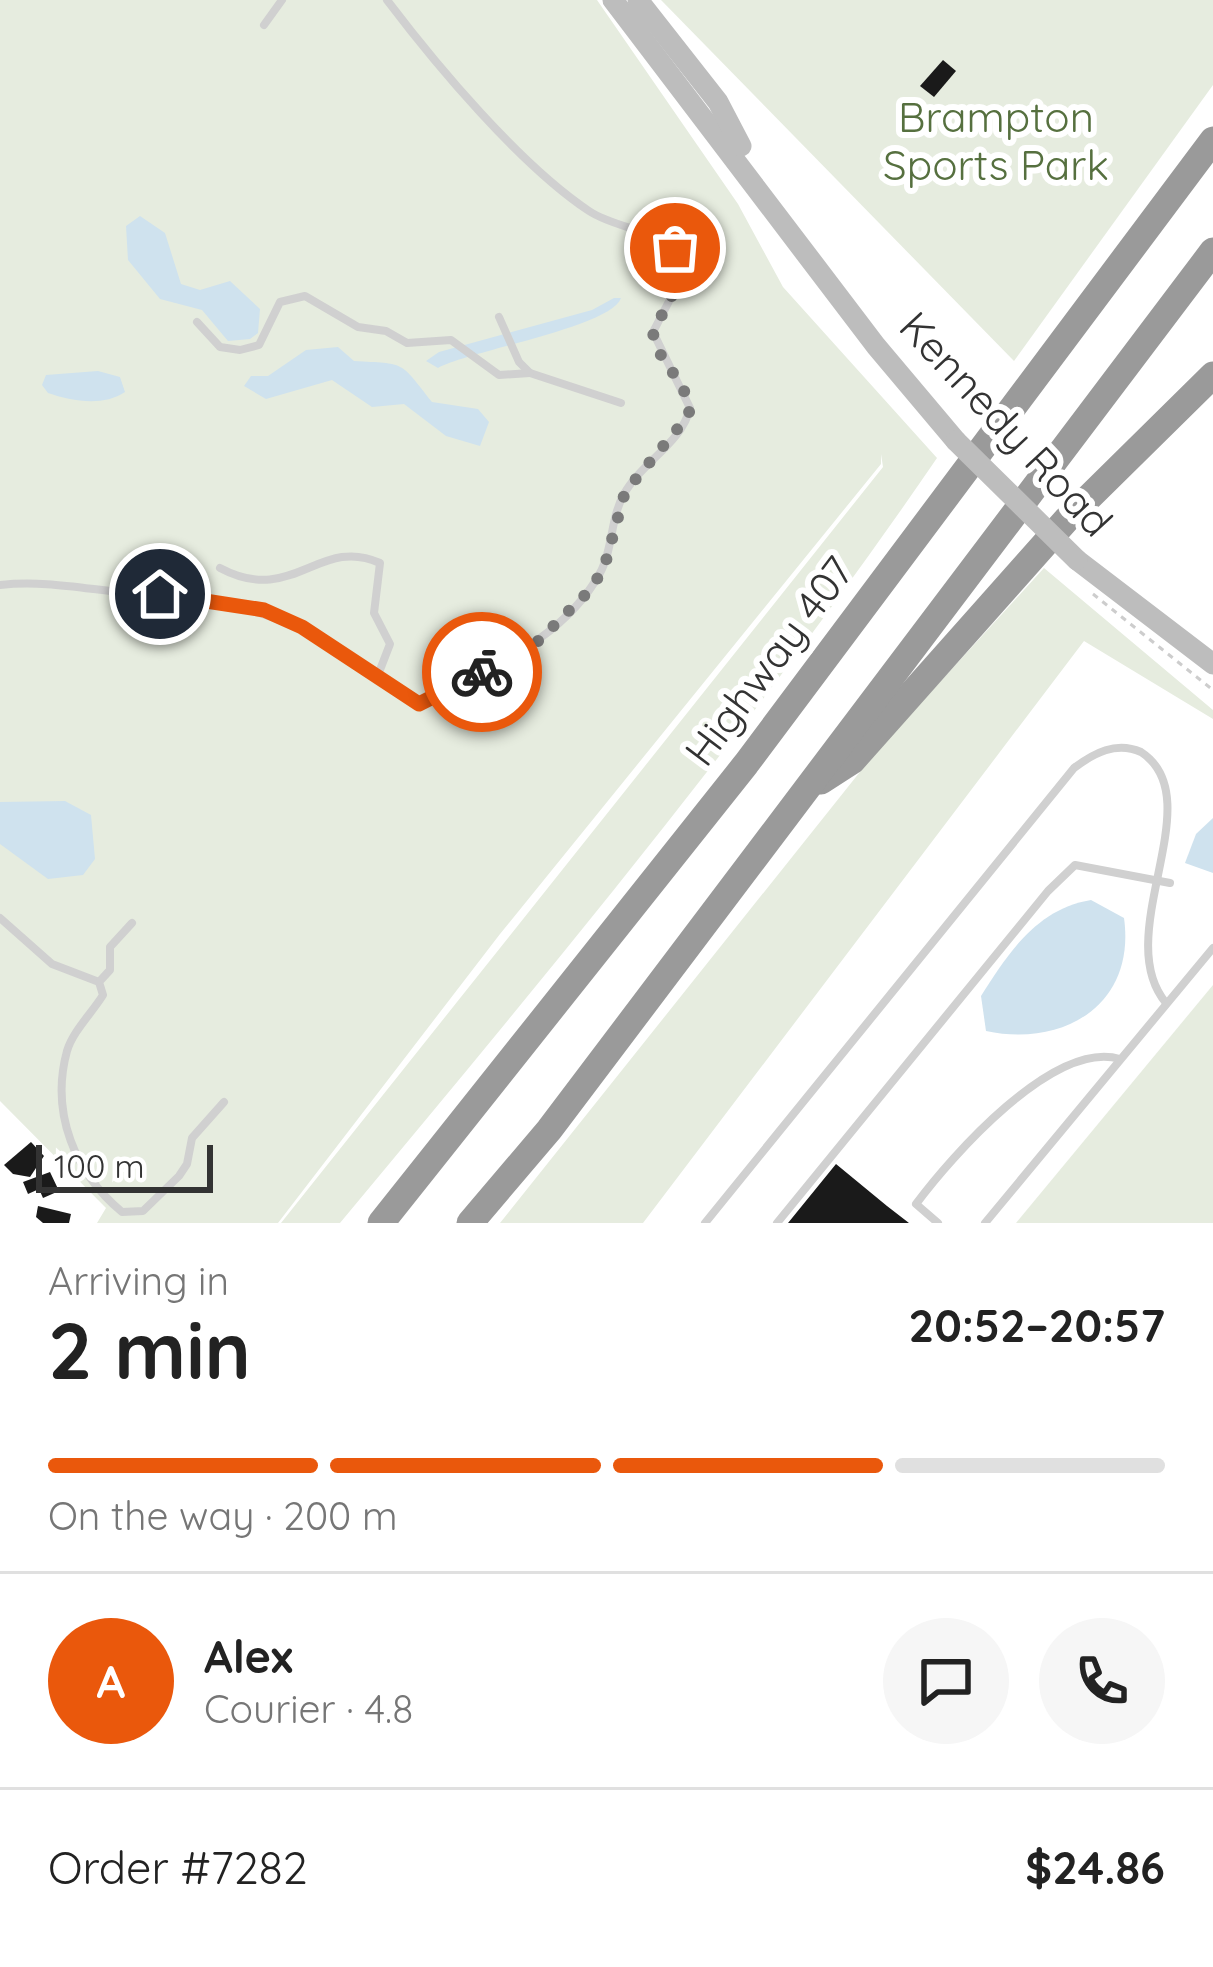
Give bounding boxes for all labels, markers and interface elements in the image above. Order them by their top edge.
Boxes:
park label: Brampton Sports Park [883,90,1109,191]
pin [624,197,726,299]
icon: bag [642,215,708,281]
street label: Kennedy Road [889,300,1124,547]
pin [109,543,211,645]
street label: Highway 407 [673,546,864,776]
icon: home [127,561,193,627]
courier [422,612,542,732]
icon: bike [449,639,515,705]
scale bar [36,1139,213,1192]
text: 100 m [54,1145,145,1186]
text: Arriving in [48,1256,229,1305]
text: 20:52–20:57 [909,1297,1165,1353]
text: 2 min [48,1301,251,1399]
text: On the way · 200 m [48,1491,398,1540]
button: chat [883,1618,1009,1744]
button: phone [1039,1618,1165,1744]
text: Alex [204,1628,293,1684]
text: A [97,1653,125,1709]
text: Courier · 4.8 [204,1684,413,1733]
text: Order #7282 [48,1839,308,1895]
text: $24.86 [1025,1839,1165,1895]

